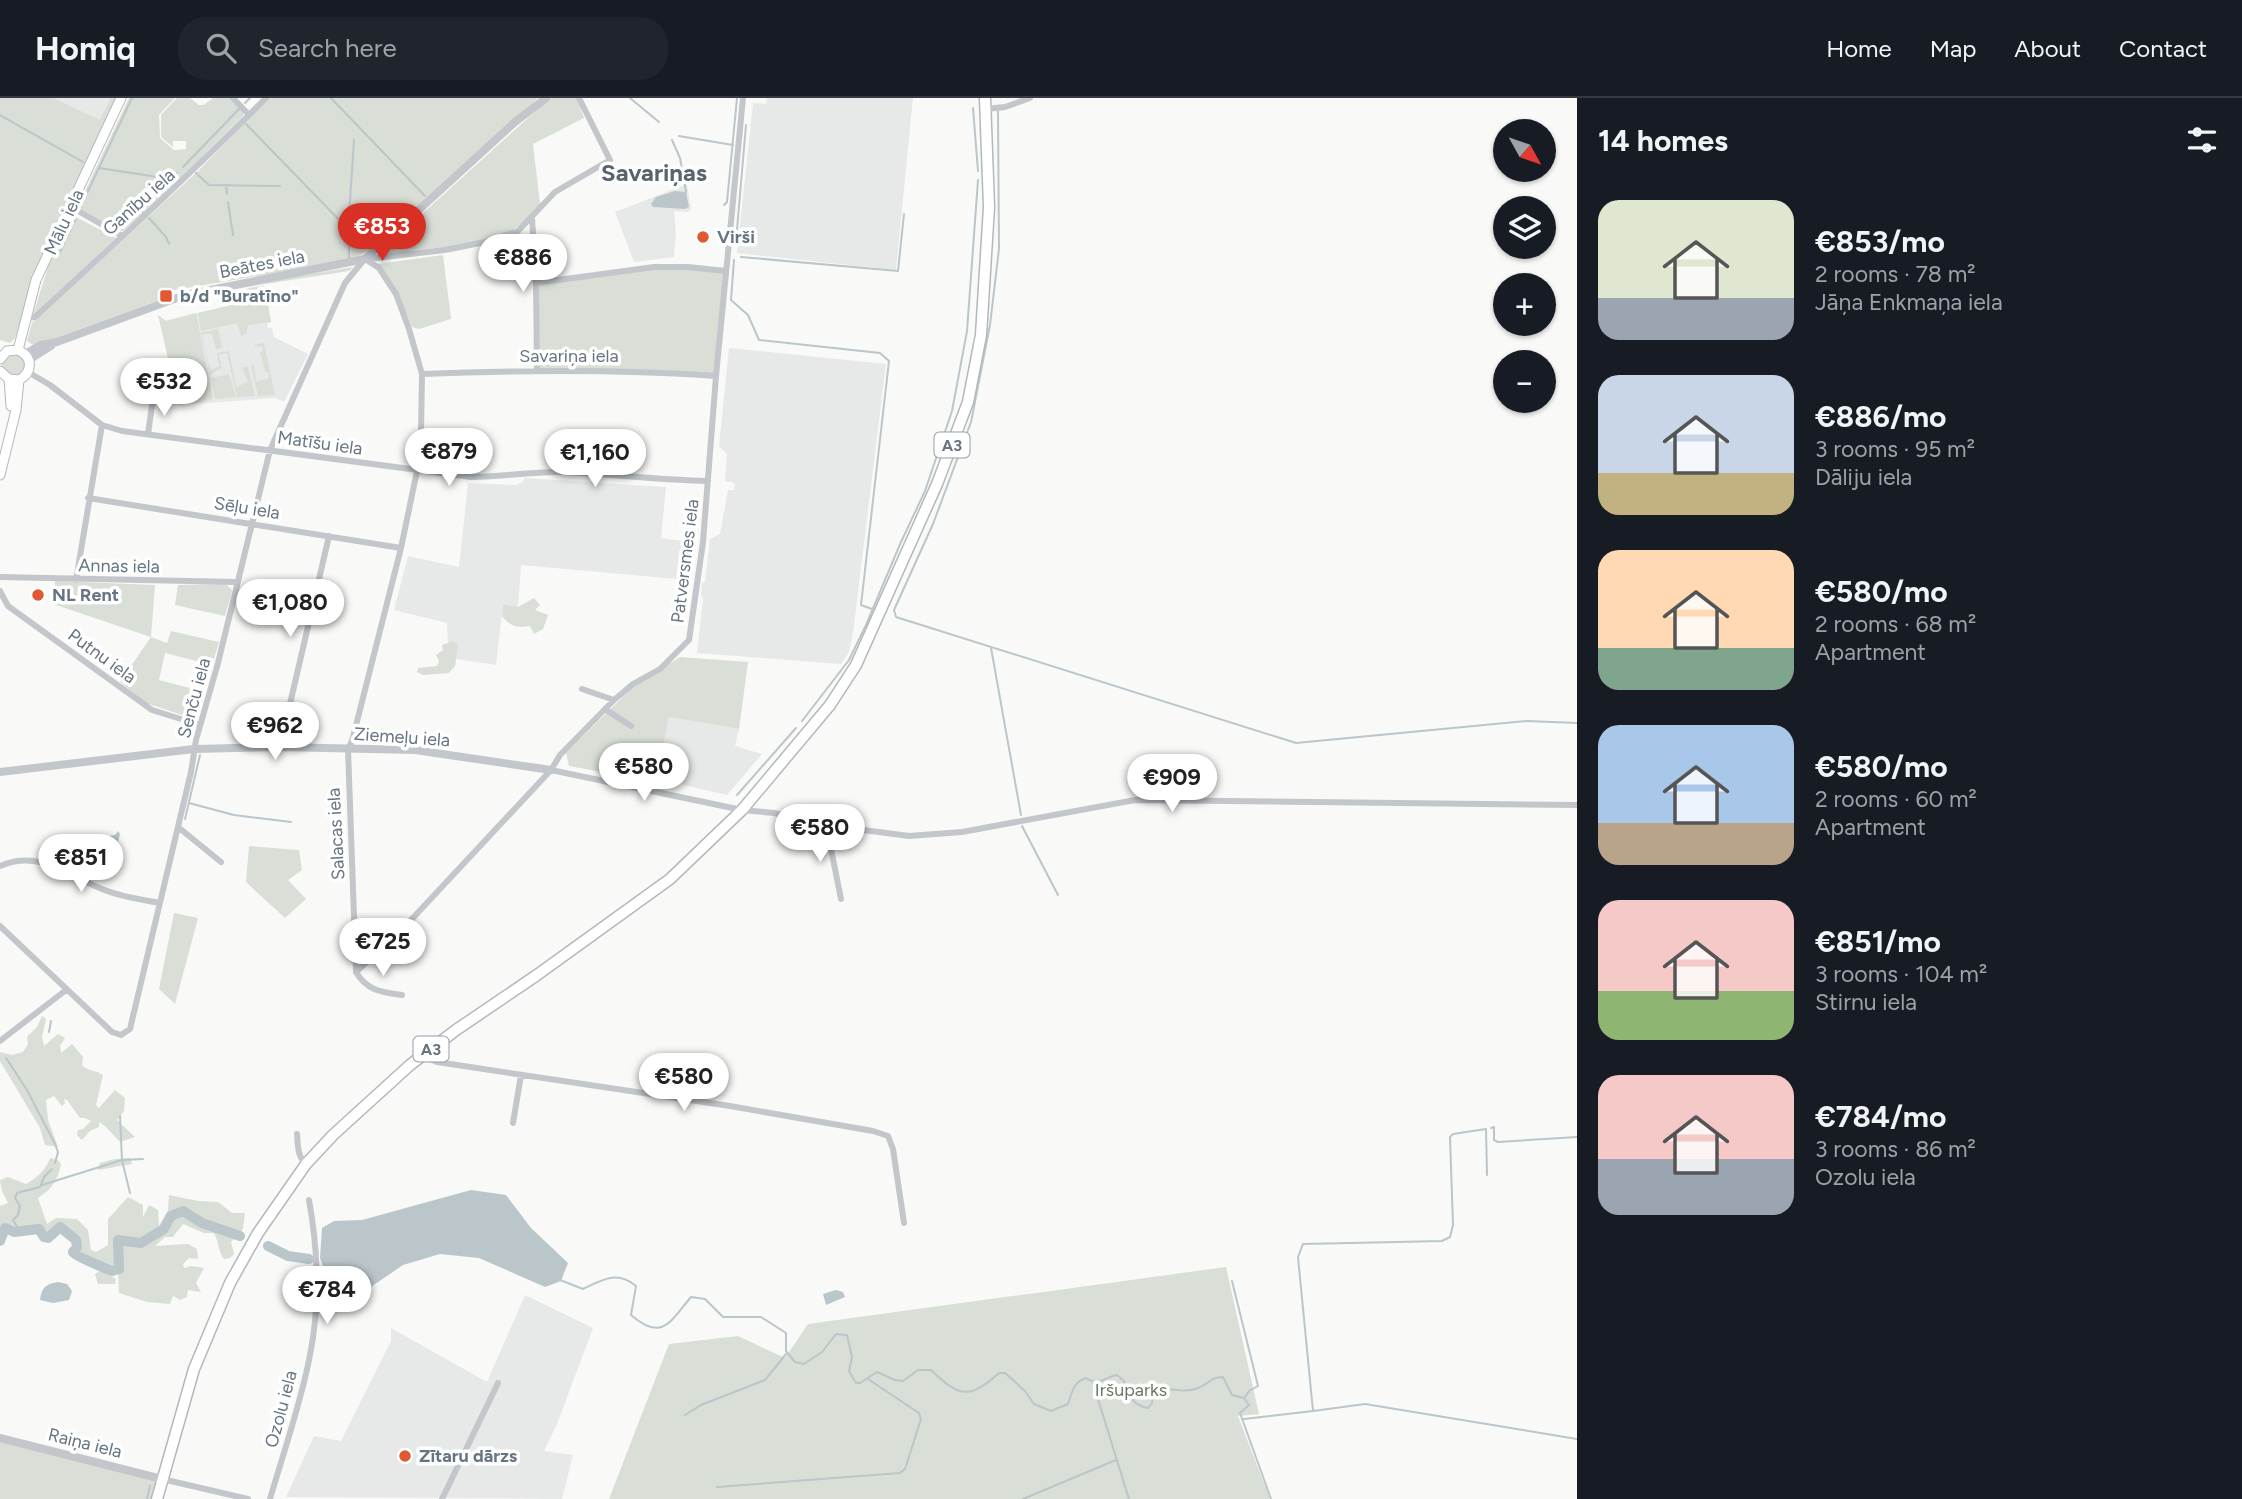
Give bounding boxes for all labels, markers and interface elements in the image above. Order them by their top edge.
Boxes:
search box [178,17,668,80]
text: Homiq [35,29,136,68]
icon: search [202,29,240,67]
text: Search here [258,32,397,64]
text: Home [1826,34,1892,63]
text: Map [1930,34,1976,63]
text: About [2014,34,2081,63]
text: Contact [2119,34,2207,63]
north arrow [1493,119,1556,182]
map controls [1493,119,1556,413]
icon: filters [2183,121,2221,159]
text: 14 homes [1598,122,1728,159]
district label: Savariņas [601,158,707,187]
street label: Ganību iela [98,164,180,240]
street label: Mālu iela [39,186,89,258]
button: layers [1493,196,1556,259]
pin: €853 [341,204,423,263]
text: €853 [354,212,410,240]
text: €853/mo [1815,223,1945,260]
place label: Virši [717,226,755,248]
icon: home [1654,228,1738,312]
marker: Virši [695,229,711,245]
pin: €886 [482,234,564,294]
text: €886 [494,243,552,271]
street label: Beātes iela [217,245,307,283]
text: 2 rooms · 78 m² [1815,260,1976,288]
button: + [1493,273,1556,336]
place label: b/d "Buratīno" [180,285,299,307]
marker: b/d "Buratīno" [158,288,174,304]
text: Jāņa Enkmaņa iela [1815,288,2003,316]
street label: Savariņa iela [519,345,619,367]
button: − [1493,350,1556,413]
pin: €532 [123,358,205,418]
text: €532 [136,367,192,395]
text: €886/mo [1815,398,1947,435]
icon: home [1654,403,1738,487]
street label: Matīšu iela [276,426,364,460]
pin: €879 [408,428,490,488]
pin: €1,160 [538,430,652,489]
road number: A3 [934,432,970,458]
text: 3 rooms · 95 m² [1815,435,1975,463]
text: €879 [421,437,477,465]
text: €1,160 [560,438,630,466]
text: Dāliju iela [1815,463,1912,491]
street label: Sēļu iela [212,492,282,524]
street label: Patversmes iela [666,498,704,624]
street label: Annas iela [78,554,160,578]
text: €580/mo [1815,573,1948,610]
icon: home [1654,578,1738,662]
pin: €1,080 [233,580,347,639]
place label: NL Rent [52,584,119,606]
marker: NL Rent [30,587,46,603]
text: €1,080 [252,588,328,616]
text: 2 rooms · 68 m² [1815,610,1976,638]
street label: Putnu iela [64,624,140,688]
text: Apartment [1815,638,1926,666]
street label: Senču iela [173,655,215,741]
pin: €962 [234,702,316,762]
text: €962 [247,711,303,739]
street label: Ziemeļu iela [353,723,451,751]
pin: €580 [603,744,685,803]
text: €580/mo [1815,748,1948,785]
text: €580 [615,752,673,780]
icon: home [1654,753,1738,837]
pin: €909 [1131,754,1213,814]
text: €909 [1143,763,1201,791]
text: 2 rooms · 60 m² [1815,785,1977,813]
street label: Salacas iela [323,787,349,881]
pin: €580 [779,804,861,864]
text: €580 [791,813,849,841]
text: Apartment [1815,813,1926,841]
pin: €851 [40,834,122,894]
text: €851 [54,843,108,871]
pin: €725 [342,918,424,978]
text: €851/mo [1815,923,1941,960]
text: €725 [355,927,411,955]
icon: home [1654,928,1738,1012]
text: 3 rooms · 104 m² [1815,960,1987,988]
text: Stirnu iela [1815,988,1917,1016]
road number: A3 [414,1037,448,1062]
pin: €580 [643,1054,725,1113]
text: €580 [655,1062,713,1090]
text: €784/mo [1815,1098,1946,1135]
icon: home [1654,1103,1738,1187]
text: 3 rooms · 86 m² [1815,1135,1976,1163]
text: Ozolu iela [1815,1163,1916,1191]
pin: €784 [286,1266,368,1326]
text: €784 [298,1275,356,1303]
street label: Ozolu iela [260,1368,302,1450]
park label: Iršuparks [1095,1379,1167,1401]
street label: Raiņa iela [46,1423,124,1463]
place label: Zītaru dārzs [419,1445,518,1467]
marker: Zītaru dārzs [397,1448,413,1464]

